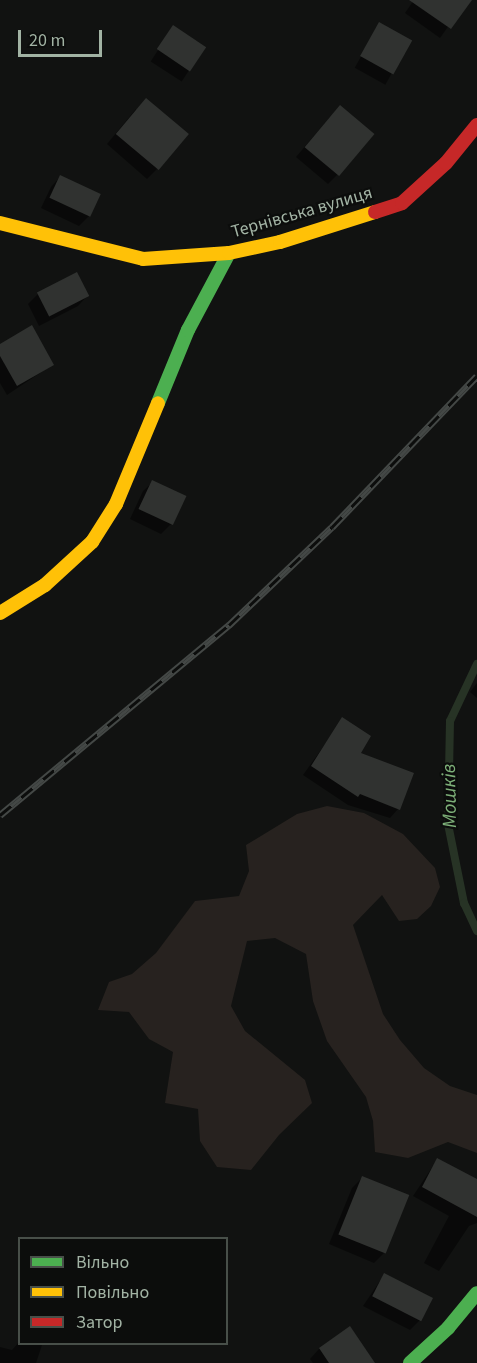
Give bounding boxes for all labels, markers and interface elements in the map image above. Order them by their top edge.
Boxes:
scale bar [21,18,105,56]
text: 20 m [29,28,65,53]
street label: Тернівська вулиця [229,183,375,243]
water label: Мошків [437,764,463,828]
legend [18,1237,228,1345]
text: Вільно [76,1250,129,1275]
text: Повільно [76,1280,149,1305]
text: Затор [76,1310,123,1335]

